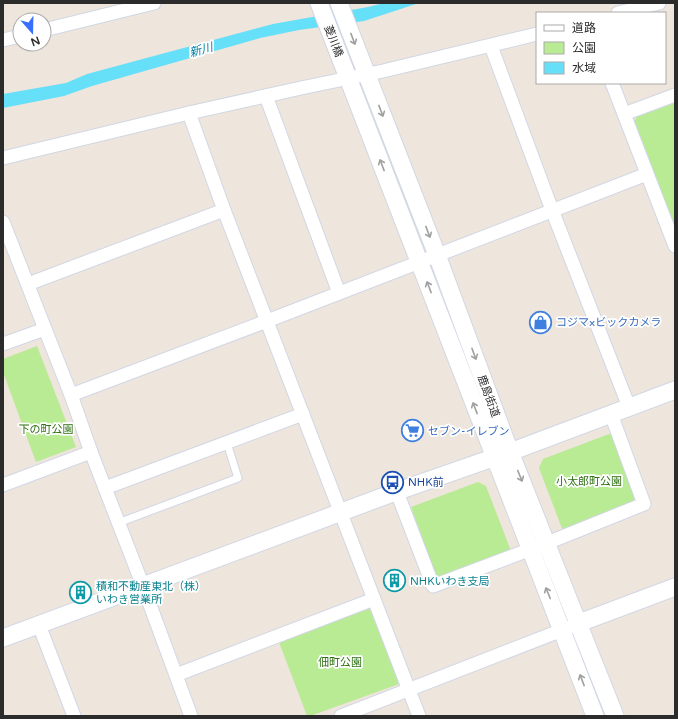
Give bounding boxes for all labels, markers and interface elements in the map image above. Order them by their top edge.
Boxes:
north arrow [12,12,52,52]
legend [536,12,666,84]
text: 道路 [572,21,596,35]
street label: 菱川橋 [322,23,346,59]
text: N [29,33,42,49]
one-way arrow [349,33,357,45]
water label: 新川 [188,40,216,60]
text: 公園 [572,41,596,55]
text: 水域 [572,61,596,75]
one-way arrow [377,105,385,117]
one-way arrow [378,160,386,172]
one-way arrow [424,226,432,238]
one-way arrow [424,281,432,293]
shop icon: コジマ×ビックカメラ [527,309,553,335]
place label: コジマ×ビックカメラ [556,316,661,329]
one-way arrow [470,348,478,360]
street label: 鹿島街道 [475,373,502,419]
one-way arrow [471,403,479,415]
supermarket icon: セブン-イレブン [400,418,426,444]
park label: 下の町公園 [19,423,74,436]
place label: セブン-イレブン [428,425,510,438]
bus stop icon: NHK前 [380,469,406,495]
one-way arrow [517,469,524,481]
park label: 小太郎町公園 [556,475,622,488]
place label: NHK前 [408,476,444,489]
building icon: NHKいわき支局 [382,568,408,594]
place label: NHKいわき支局 [410,575,490,588]
building icon: 積和不動産東北（株） いわき営業所 [67,579,93,605]
place label: 積和不動産東北（株） いわき営業所 [96,580,206,606]
one-way arrow [543,588,551,600]
park label: 佃町公園 [318,656,362,669]
one-way arrow [577,674,585,686]

